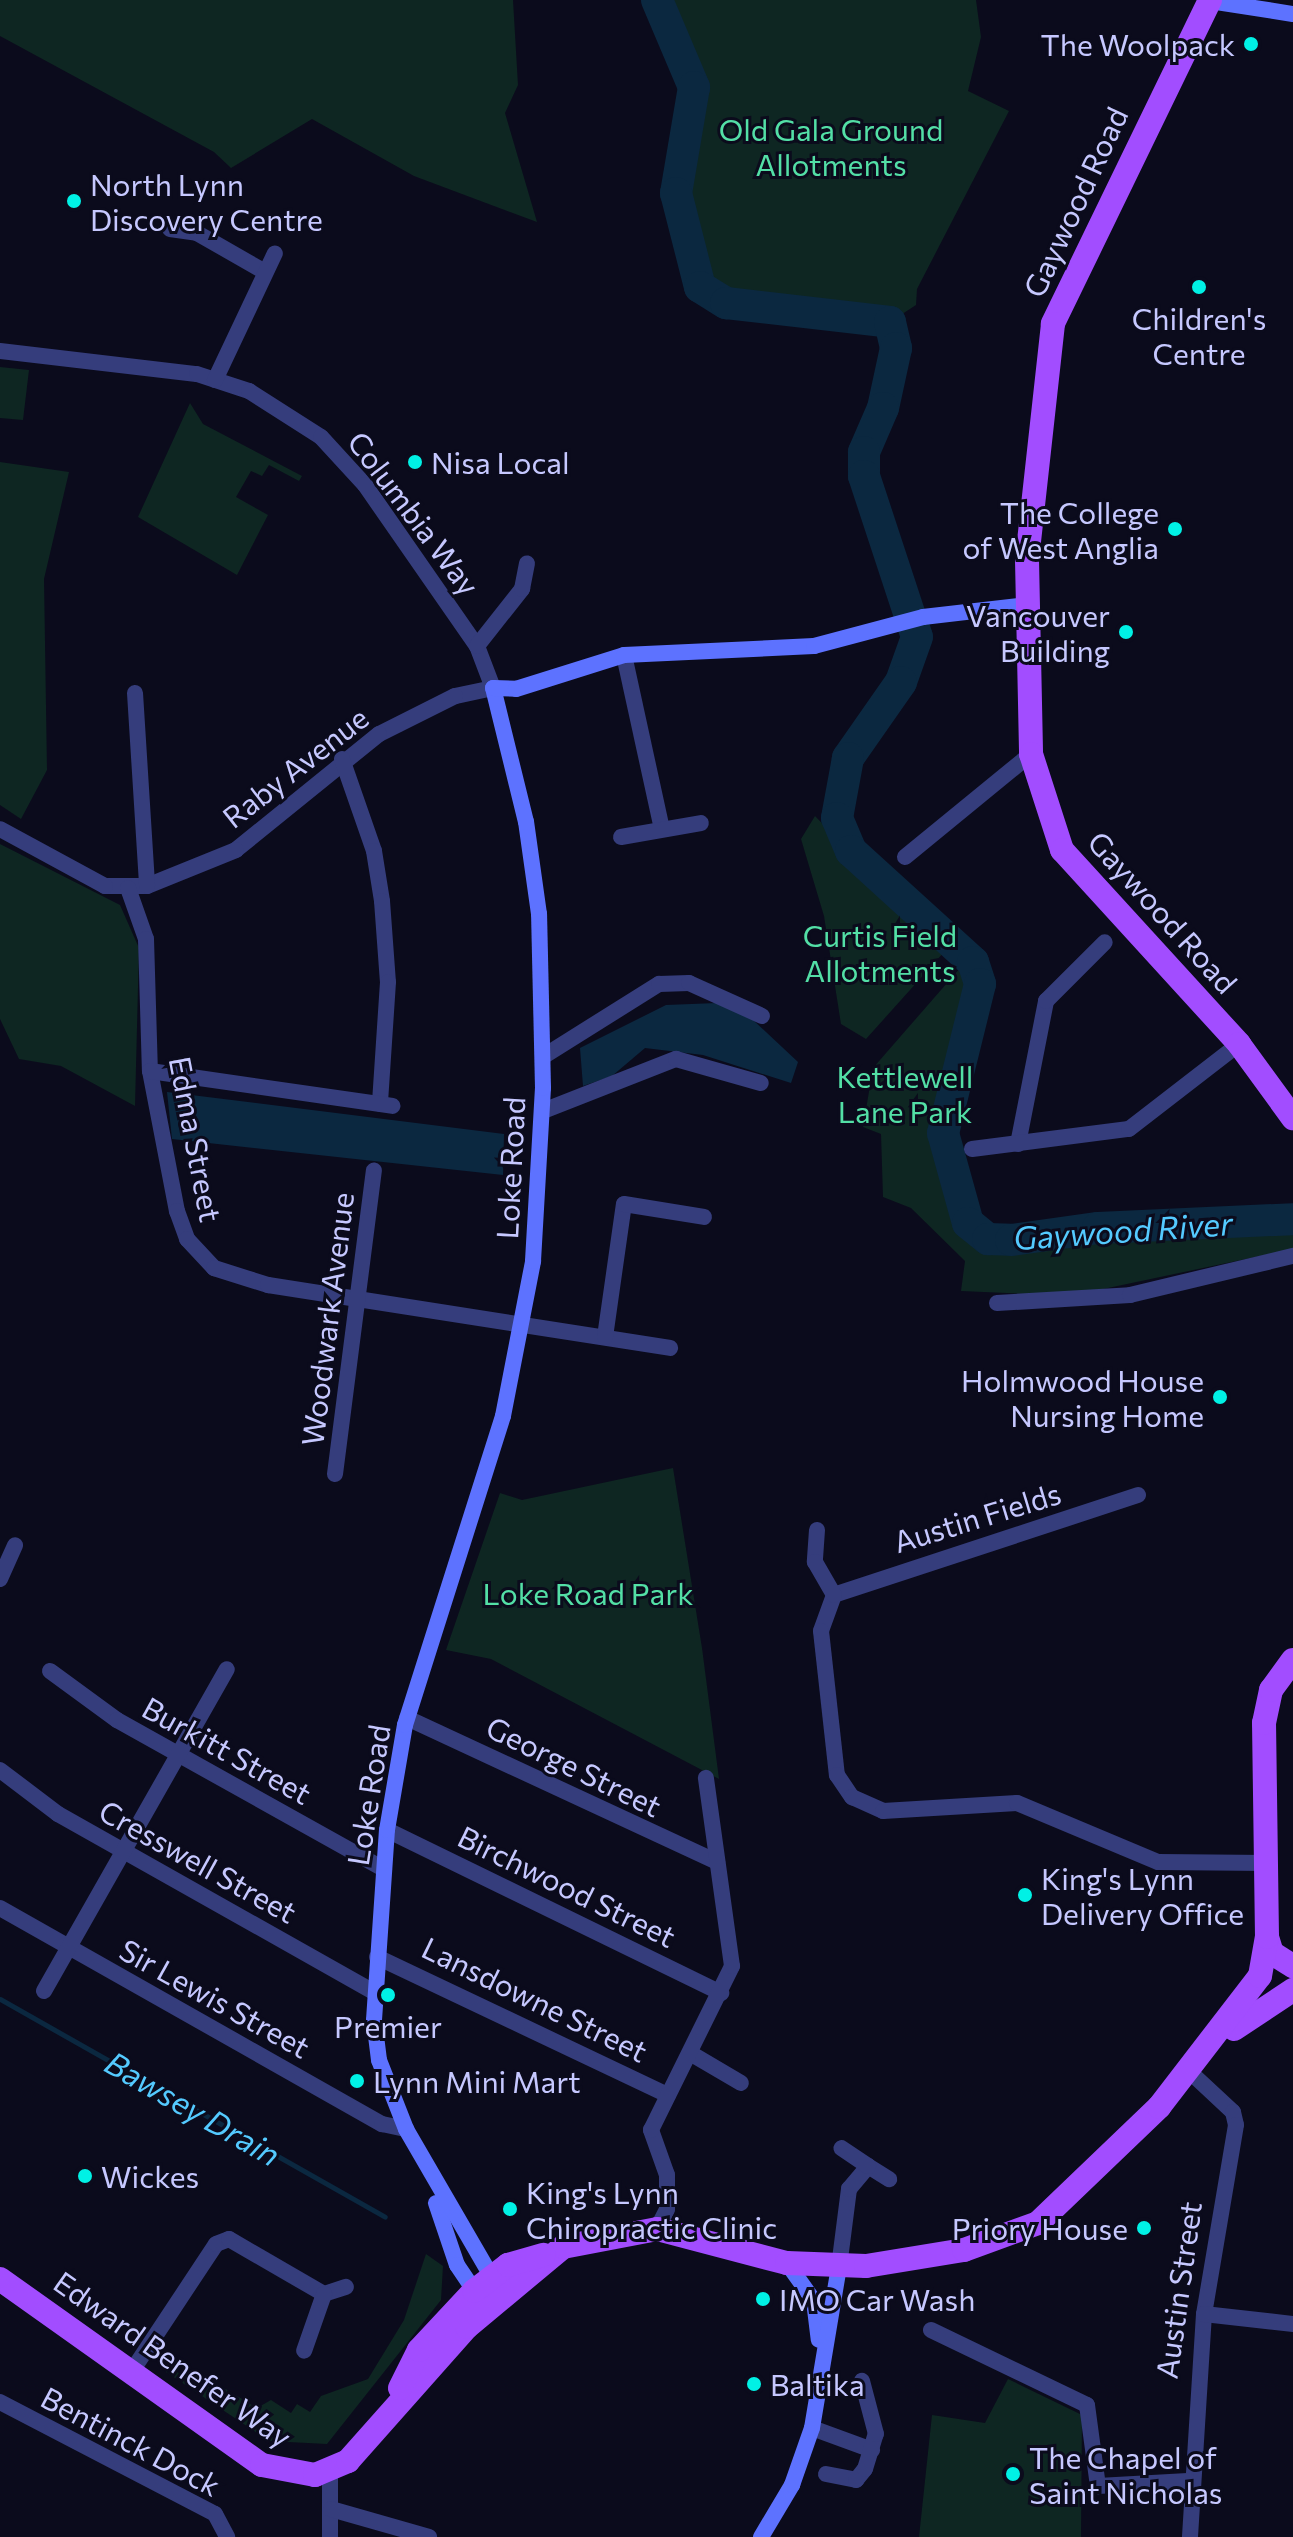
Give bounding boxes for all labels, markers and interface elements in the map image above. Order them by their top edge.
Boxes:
place label: The Woolpack [1041,26,1235,62]
marker: The Woolpack [1242,35,1260,53]
street label: Gaywood Road [1015,101,1135,303]
park label: Old Gala Ground Allotments [719,111,943,182]
place label: North Lynn Discovery Centre [90,166,323,236]
marker: North Lynn Discovery Centre [65,192,83,210]
marker: Children's Centre [1190,278,1208,296]
place label: Children's Centre [1132,300,1266,370]
street label: Columbia Way [341,424,487,602]
place label: Nisa Local [431,444,570,480]
marker: Nisa Local [406,453,424,471]
place label: The College of West Anglia [963,494,1159,564]
marker: The College of West Anglia [1166,520,1184,538]
place label: Vancouver Building [966,597,1110,668]
marker: Vancouver Building [1117,623,1135,641]
street label: Raby Avenue [215,699,375,835]
street label: Gaywood Road [1081,824,1245,1000]
park label: Curtis Field Allotments [803,917,957,988]
street label: Edma Street [162,1053,230,1225]
park label: Kettlewell Lane Park [837,1058,973,1128]
street label: Loke Road [488,1096,532,1240]
street label: Woodwark Avenue [294,1190,360,1448]
water label: Gaywood River [1012,1203,1234,1257]
place label: Holmwood House Nursing Home [961,1362,1204,1432]
marker: Holmwood House Nursing Home [1211,1388,1229,1406]
street label: Austin Fields [889,1474,1065,1560]
park label: Loke Road Park [483,1575,693,1611]
street label: Burkitt Street [136,1689,318,1811]
street label: George Street [481,1708,667,1824]
street label: Loke Road [339,1722,397,1868]
street label: Cresswell Street [93,1792,303,1930]
street label: Birchwood Street [452,1818,682,1954]
place label: King's Lynn Delivery Office [1041,1860,1244,1930]
marker: King's Lynn Delivery Office [1016,1886,1034,1904]
street label: Lansdowne Street [417,1929,653,2069]
street label: Sir Lewis Street [114,1931,316,2065]
marker: Premier [379,1986,397,2004]
place label: Premier [334,2008,442,2044]
water label: Bawsey Drain [99,2043,287,2173]
place label: Lynn Mini Mart [373,2063,580,2099]
marker: Lynn Mini Mart [348,2072,366,2090]
place label: Wickes [101,2158,199,2194]
marker: Wickes [76,2167,94,2185]
place label: King's Lynn Chiropractic Clinic [526,2174,777,2244]
street label: Austin Street [1148,2199,1208,2381]
marker: King's Lynn Chiropractic Clinic [501,2200,519,2218]
place label: Priory House [952,2210,1128,2246]
marker: Priory House [1135,2219,1153,2237]
street label: Edward Benefer Way [47,2263,299,2455]
place label: IMO Car Wash [779,2281,975,2317]
marker: IMO Car Wash [754,2290,772,2308]
place label: Baltika [770,2366,865,2402]
marker: Baltika [745,2375,763,2393]
street label: Bentinck Dock [35,2379,227,2503]
place label: The Chapel of Saint Nicholas [1029,2439,1222,2510]
marker: The Chapel of Saint Nicholas [1004,2465,1022,2483]

